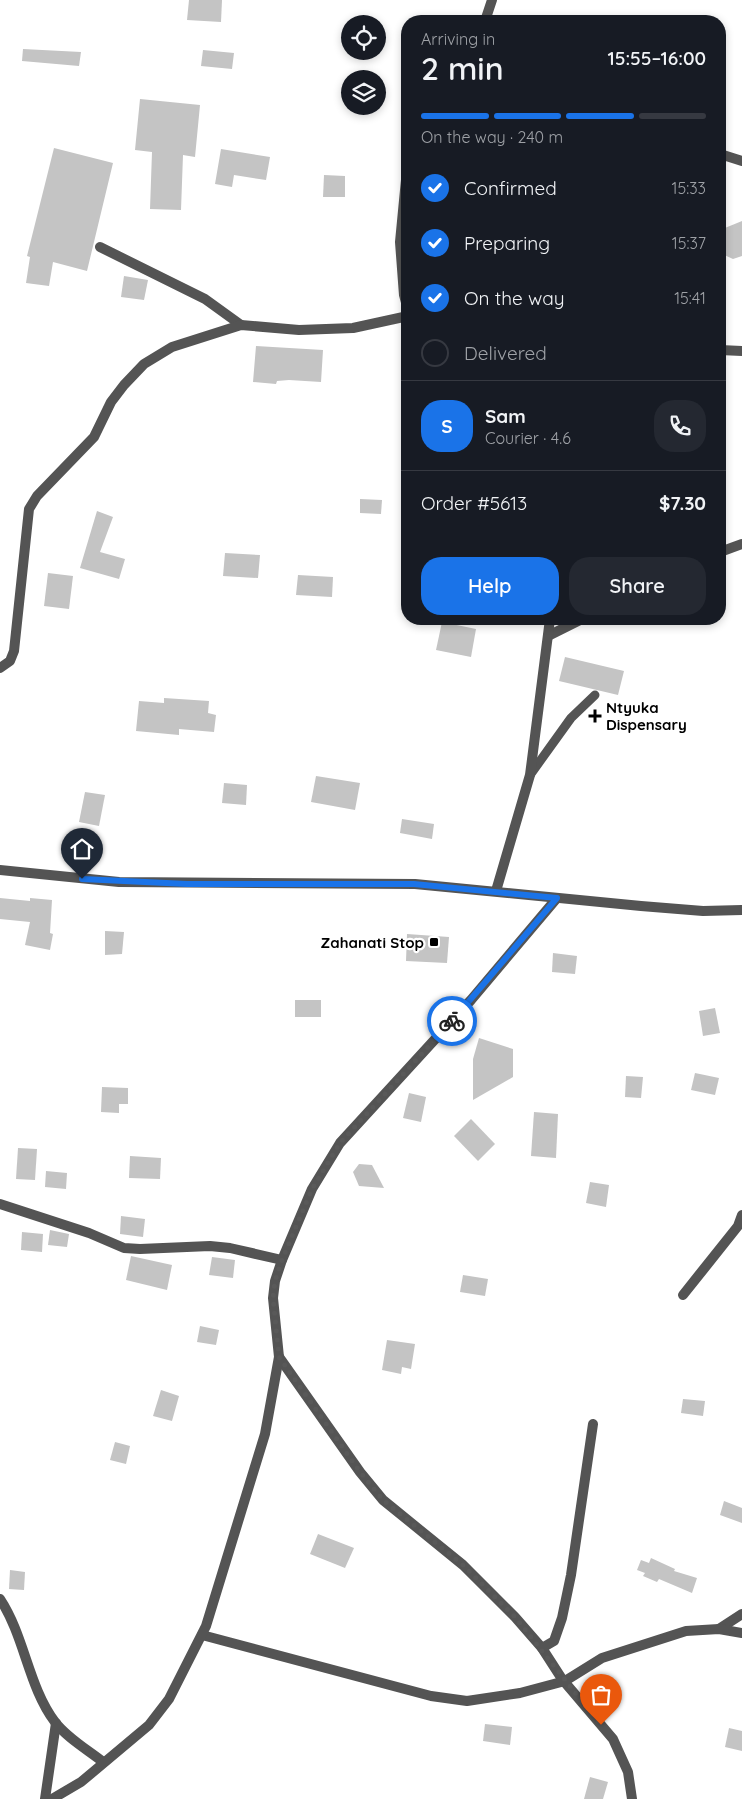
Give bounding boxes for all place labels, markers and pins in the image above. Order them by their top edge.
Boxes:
place label: Ntyuka Dispensary [606,698,687,734]
marker: Ntyuka Dispensary [588,709,602,723]
pin [61,828,103,879]
place label: Zahanati Stop [321,933,424,952]
marker: Zahanati Stop [428,936,440,948]
pin [580,1674,622,1725]

